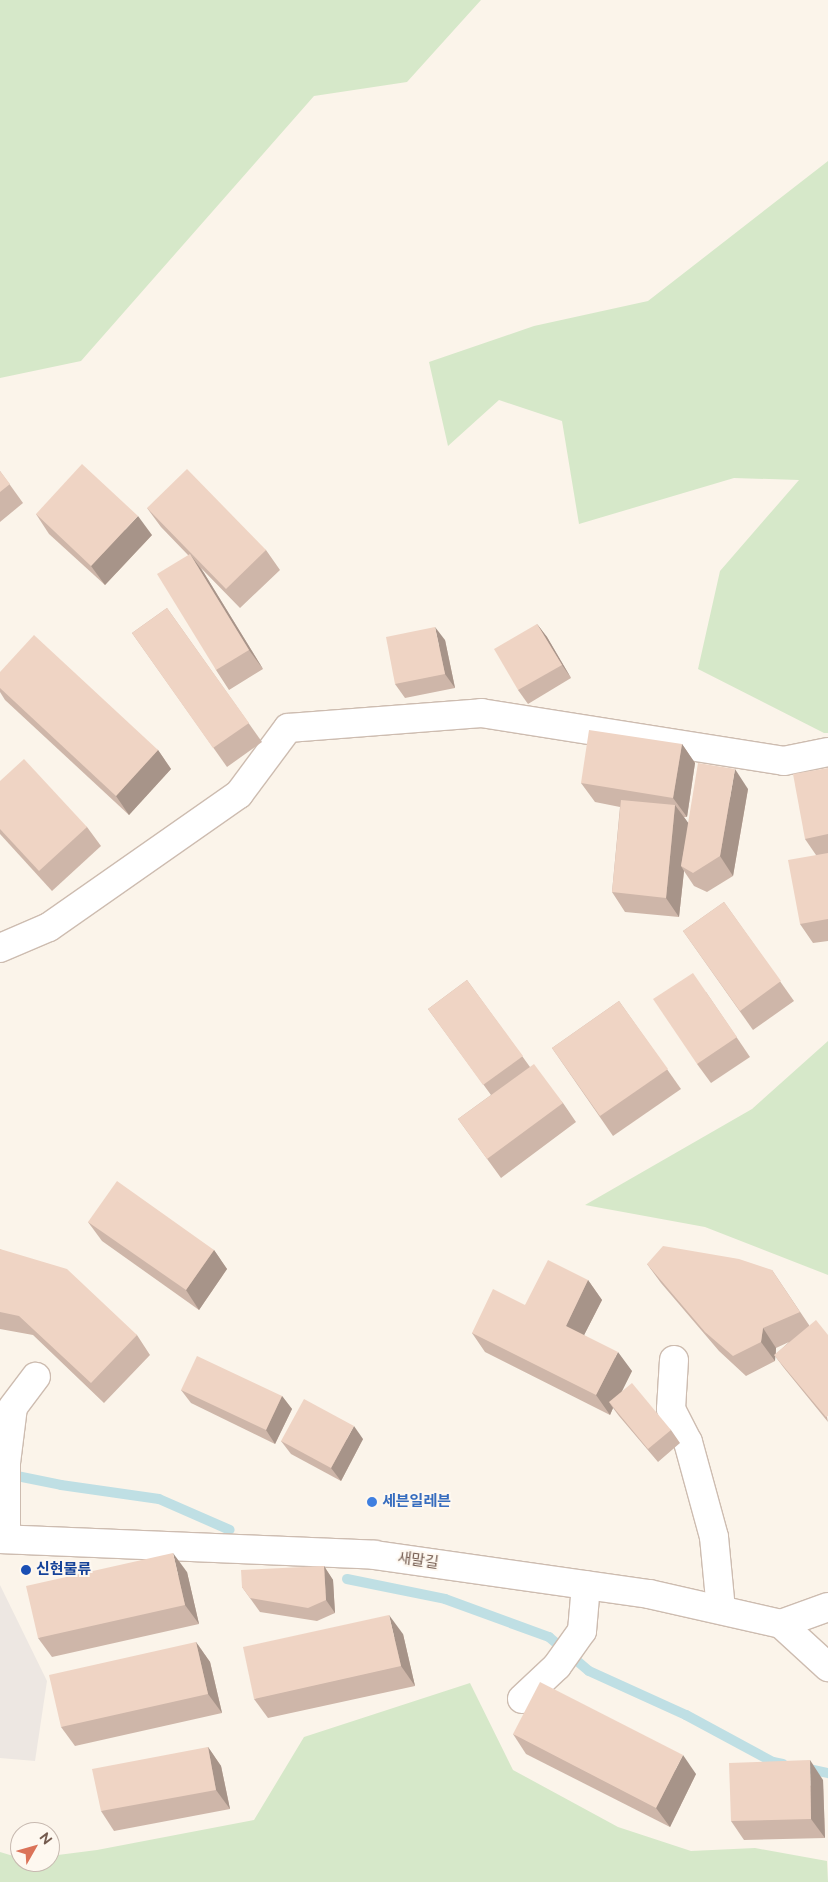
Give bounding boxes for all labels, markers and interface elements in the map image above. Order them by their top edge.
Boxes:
place label: 세븐일레븐 [382,1493,451,1511]
marker: 세븐일레븐 [366,1496,378,1508]
street label: 새말길 [396,1549,440,1573]
place label: 신현물류 [36,1561,91,1579]
marker: 신현물류 [20,1564,32,1576]
north arrow [10,1822,60,1872]
text: N [36,1829,56,1848]

